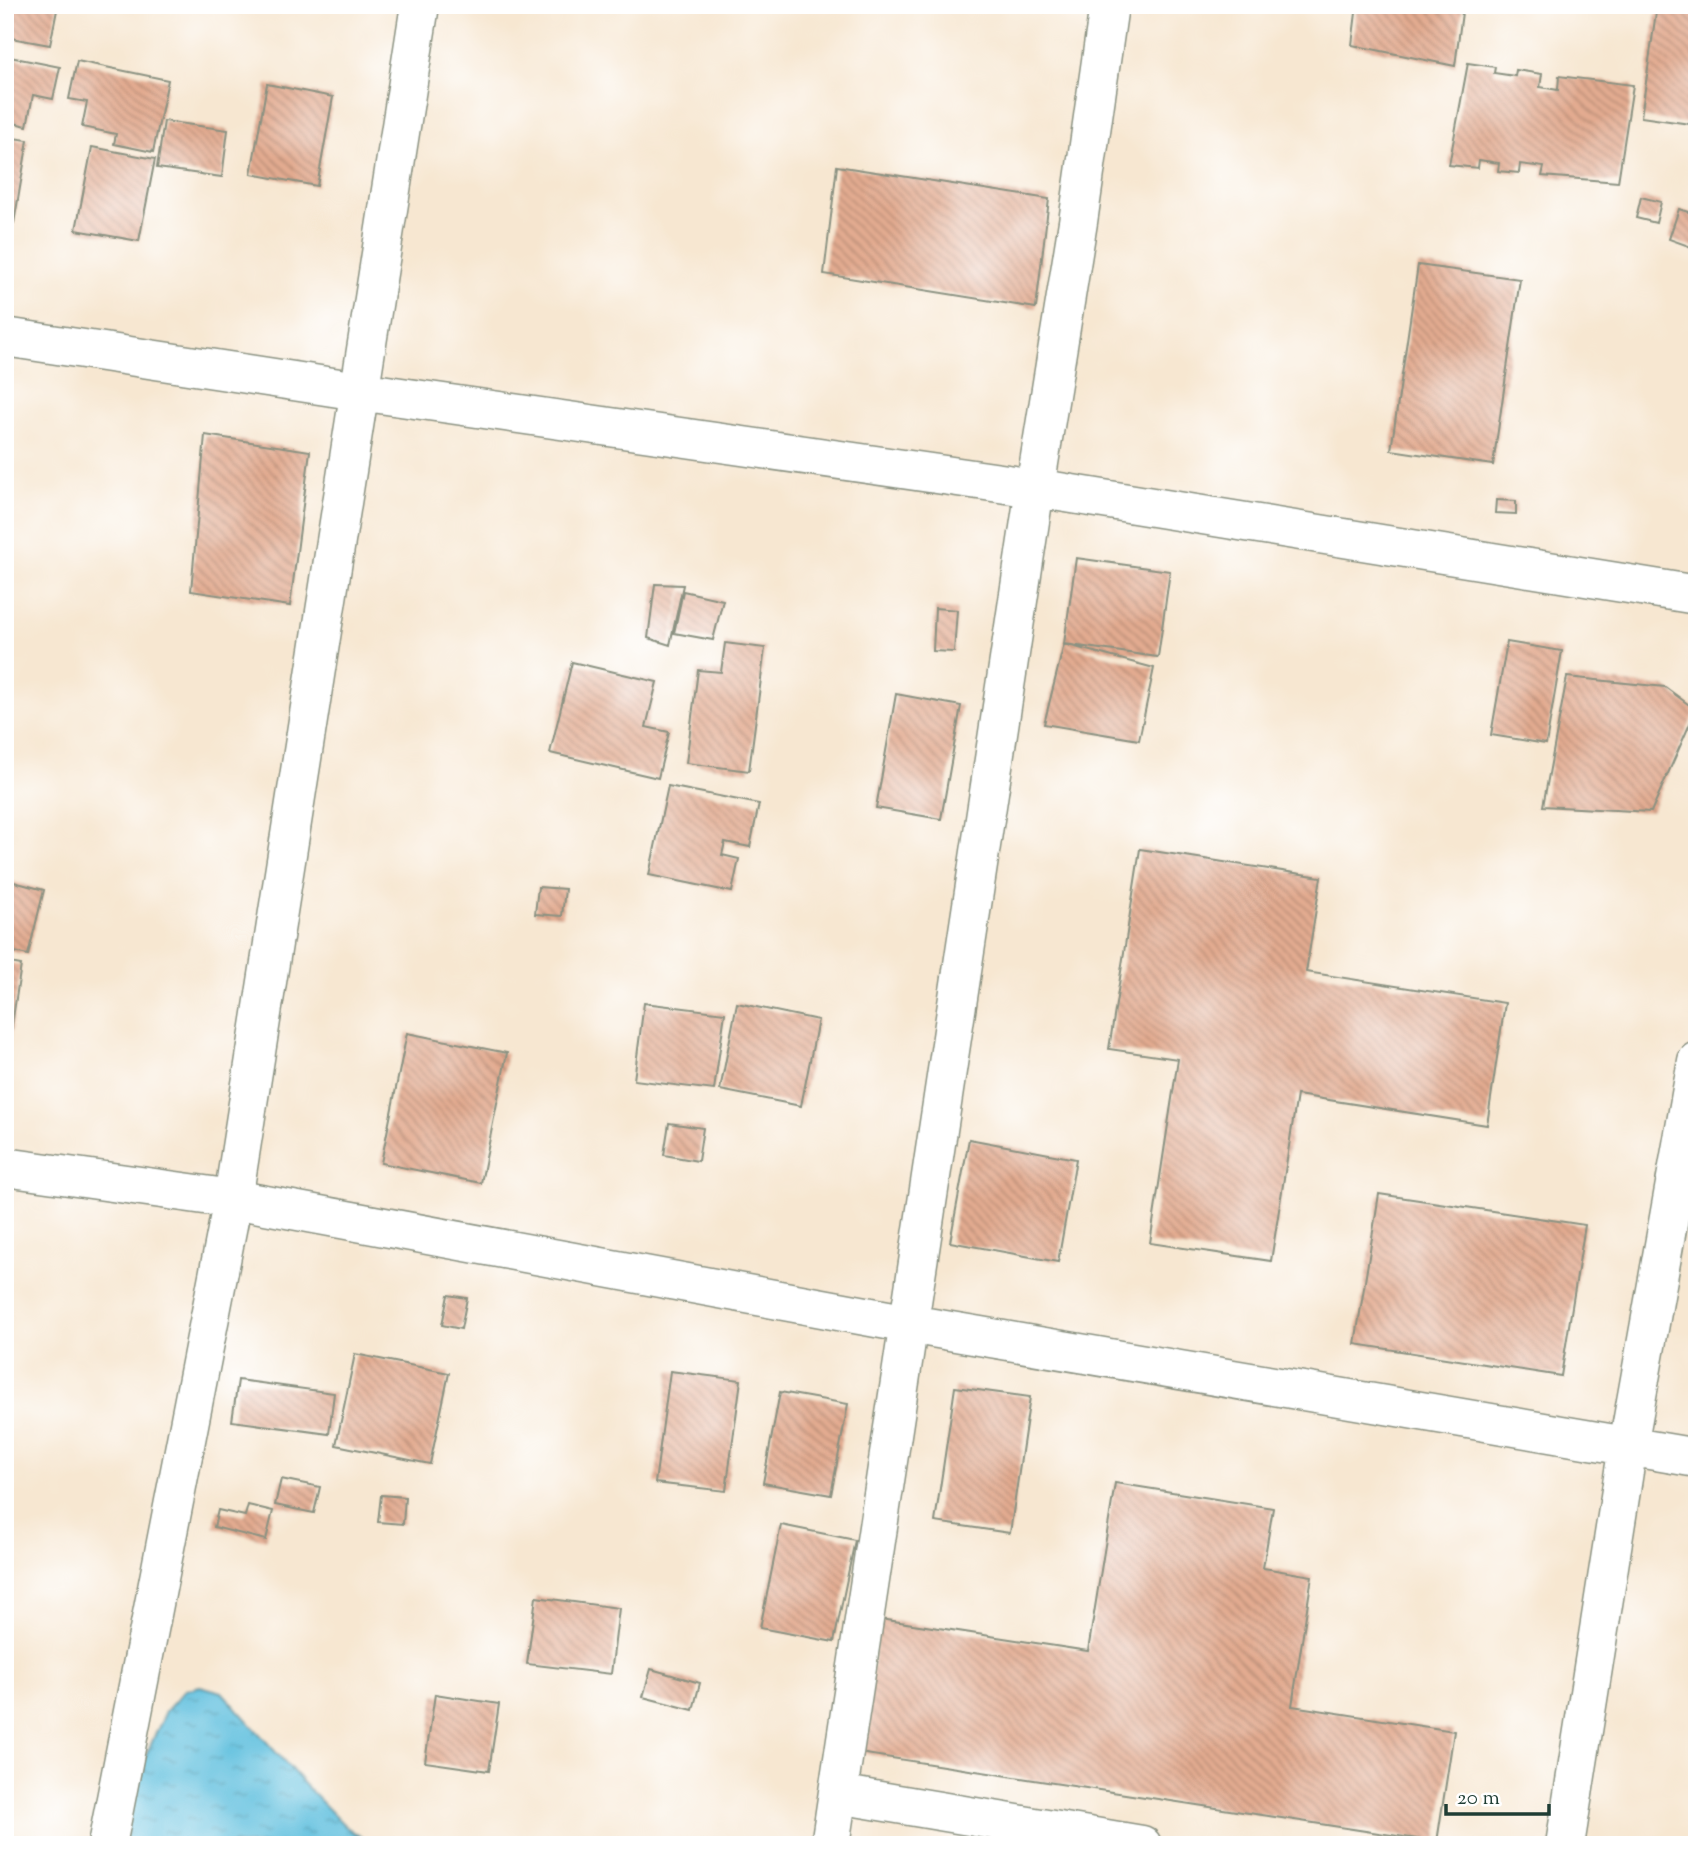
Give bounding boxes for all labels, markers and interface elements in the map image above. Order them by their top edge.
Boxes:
scale bar [1446,1773,1550,1817]
text: 20 m [1457,1784,1500,1814]

